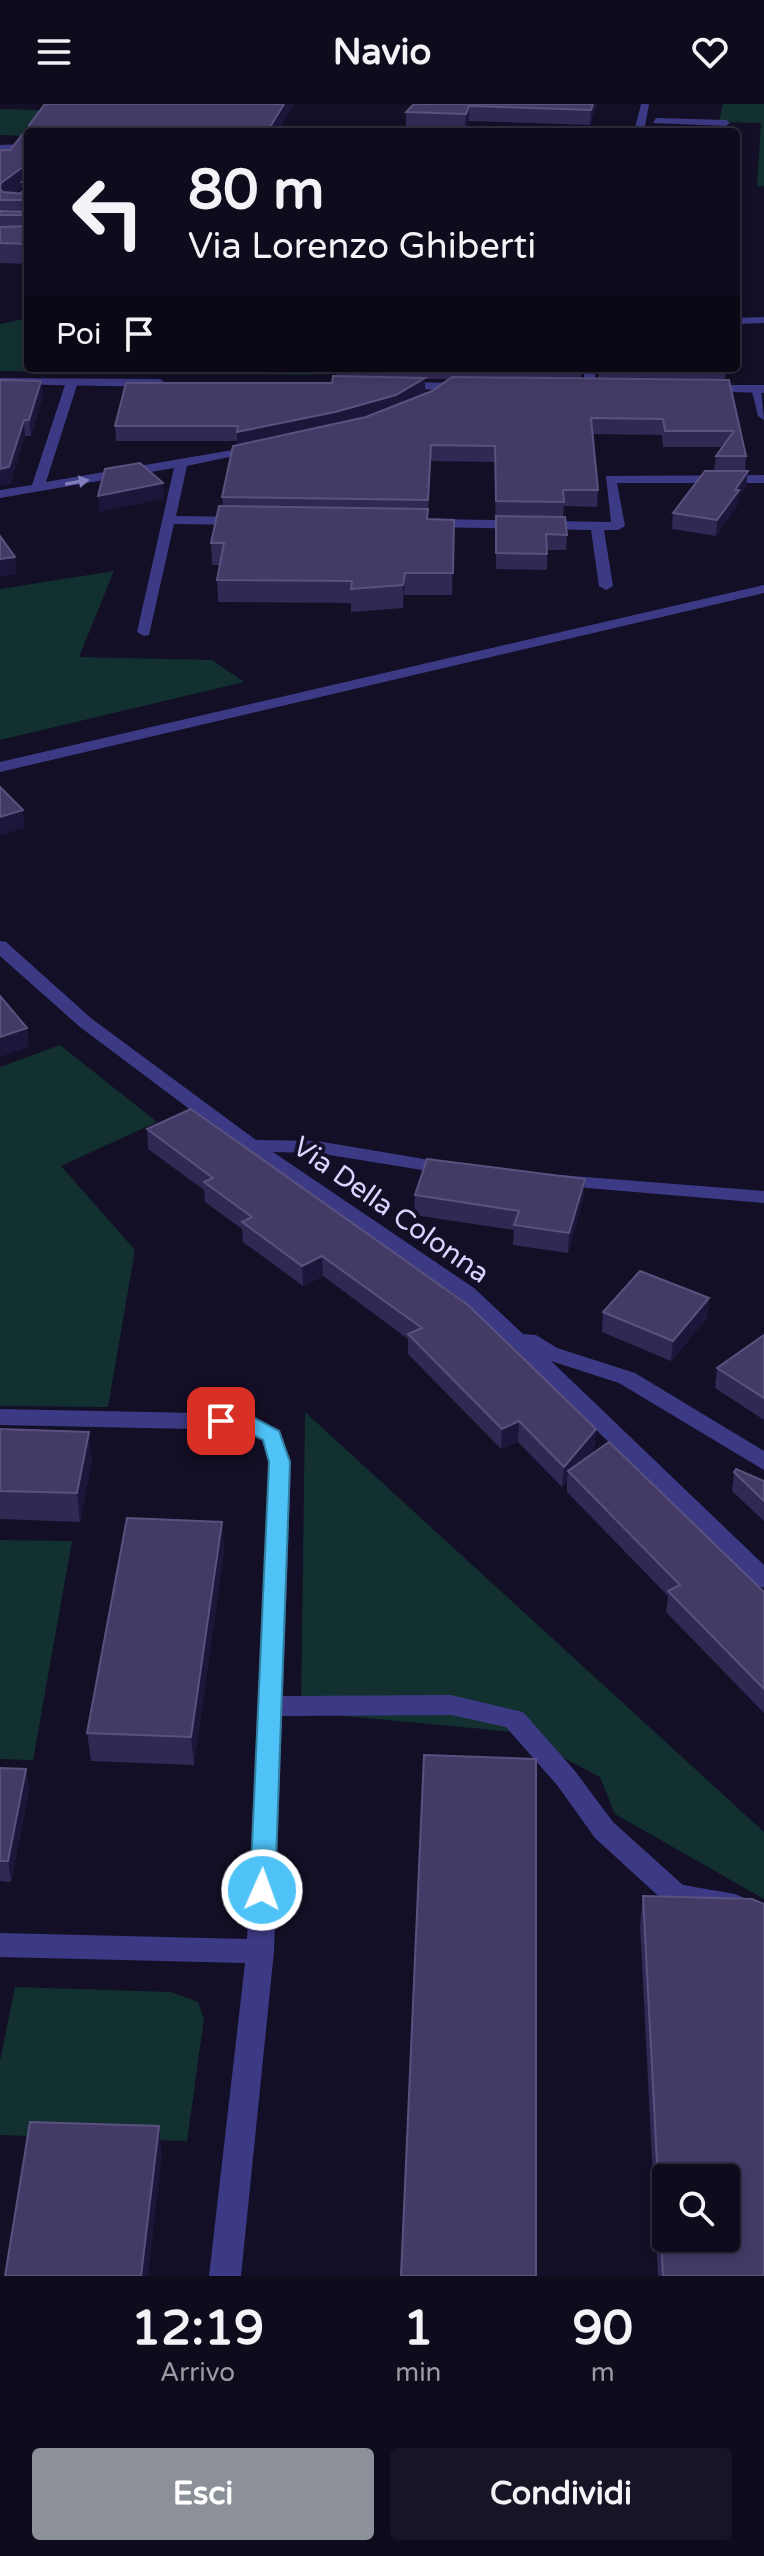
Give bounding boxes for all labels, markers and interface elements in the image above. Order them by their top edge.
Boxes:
icon: menu [32,30,76,74]
icon: heart [688,30,732,74]
text: Navio [333,31,431,74]
text: 80 m [188,157,324,224]
icon: left [56,160,160,264]
text: Via Lorenzo Ghiberti [188,225,536,268]
icon: arrive [117,312,161,356]
text: Poi [56,316,101,353]
one-way arrow [65,475,90,488]
street label: Via Della Colonna [286,1129,496,1291]
pin [187,1387,255,1455]
icon: arrive [199,1399,243,1443]
position arrow [220,1848,304,1932]
map controls [652,2164,740,2252]
button: search [652,2164,740,2252]
text: 12:19 [131,2300,264,2358]
text: 1 [403,2300,433,2358]
text: 90 [573,2300,633,2358]
text: Arrivo [160,2357,235,2388]
text: min [395,2357,441,2388]
text: m [591,2357,615,2388]
button: Esci [32,2448,374,2540]
button: Condividi [390,2448,732,2540]

